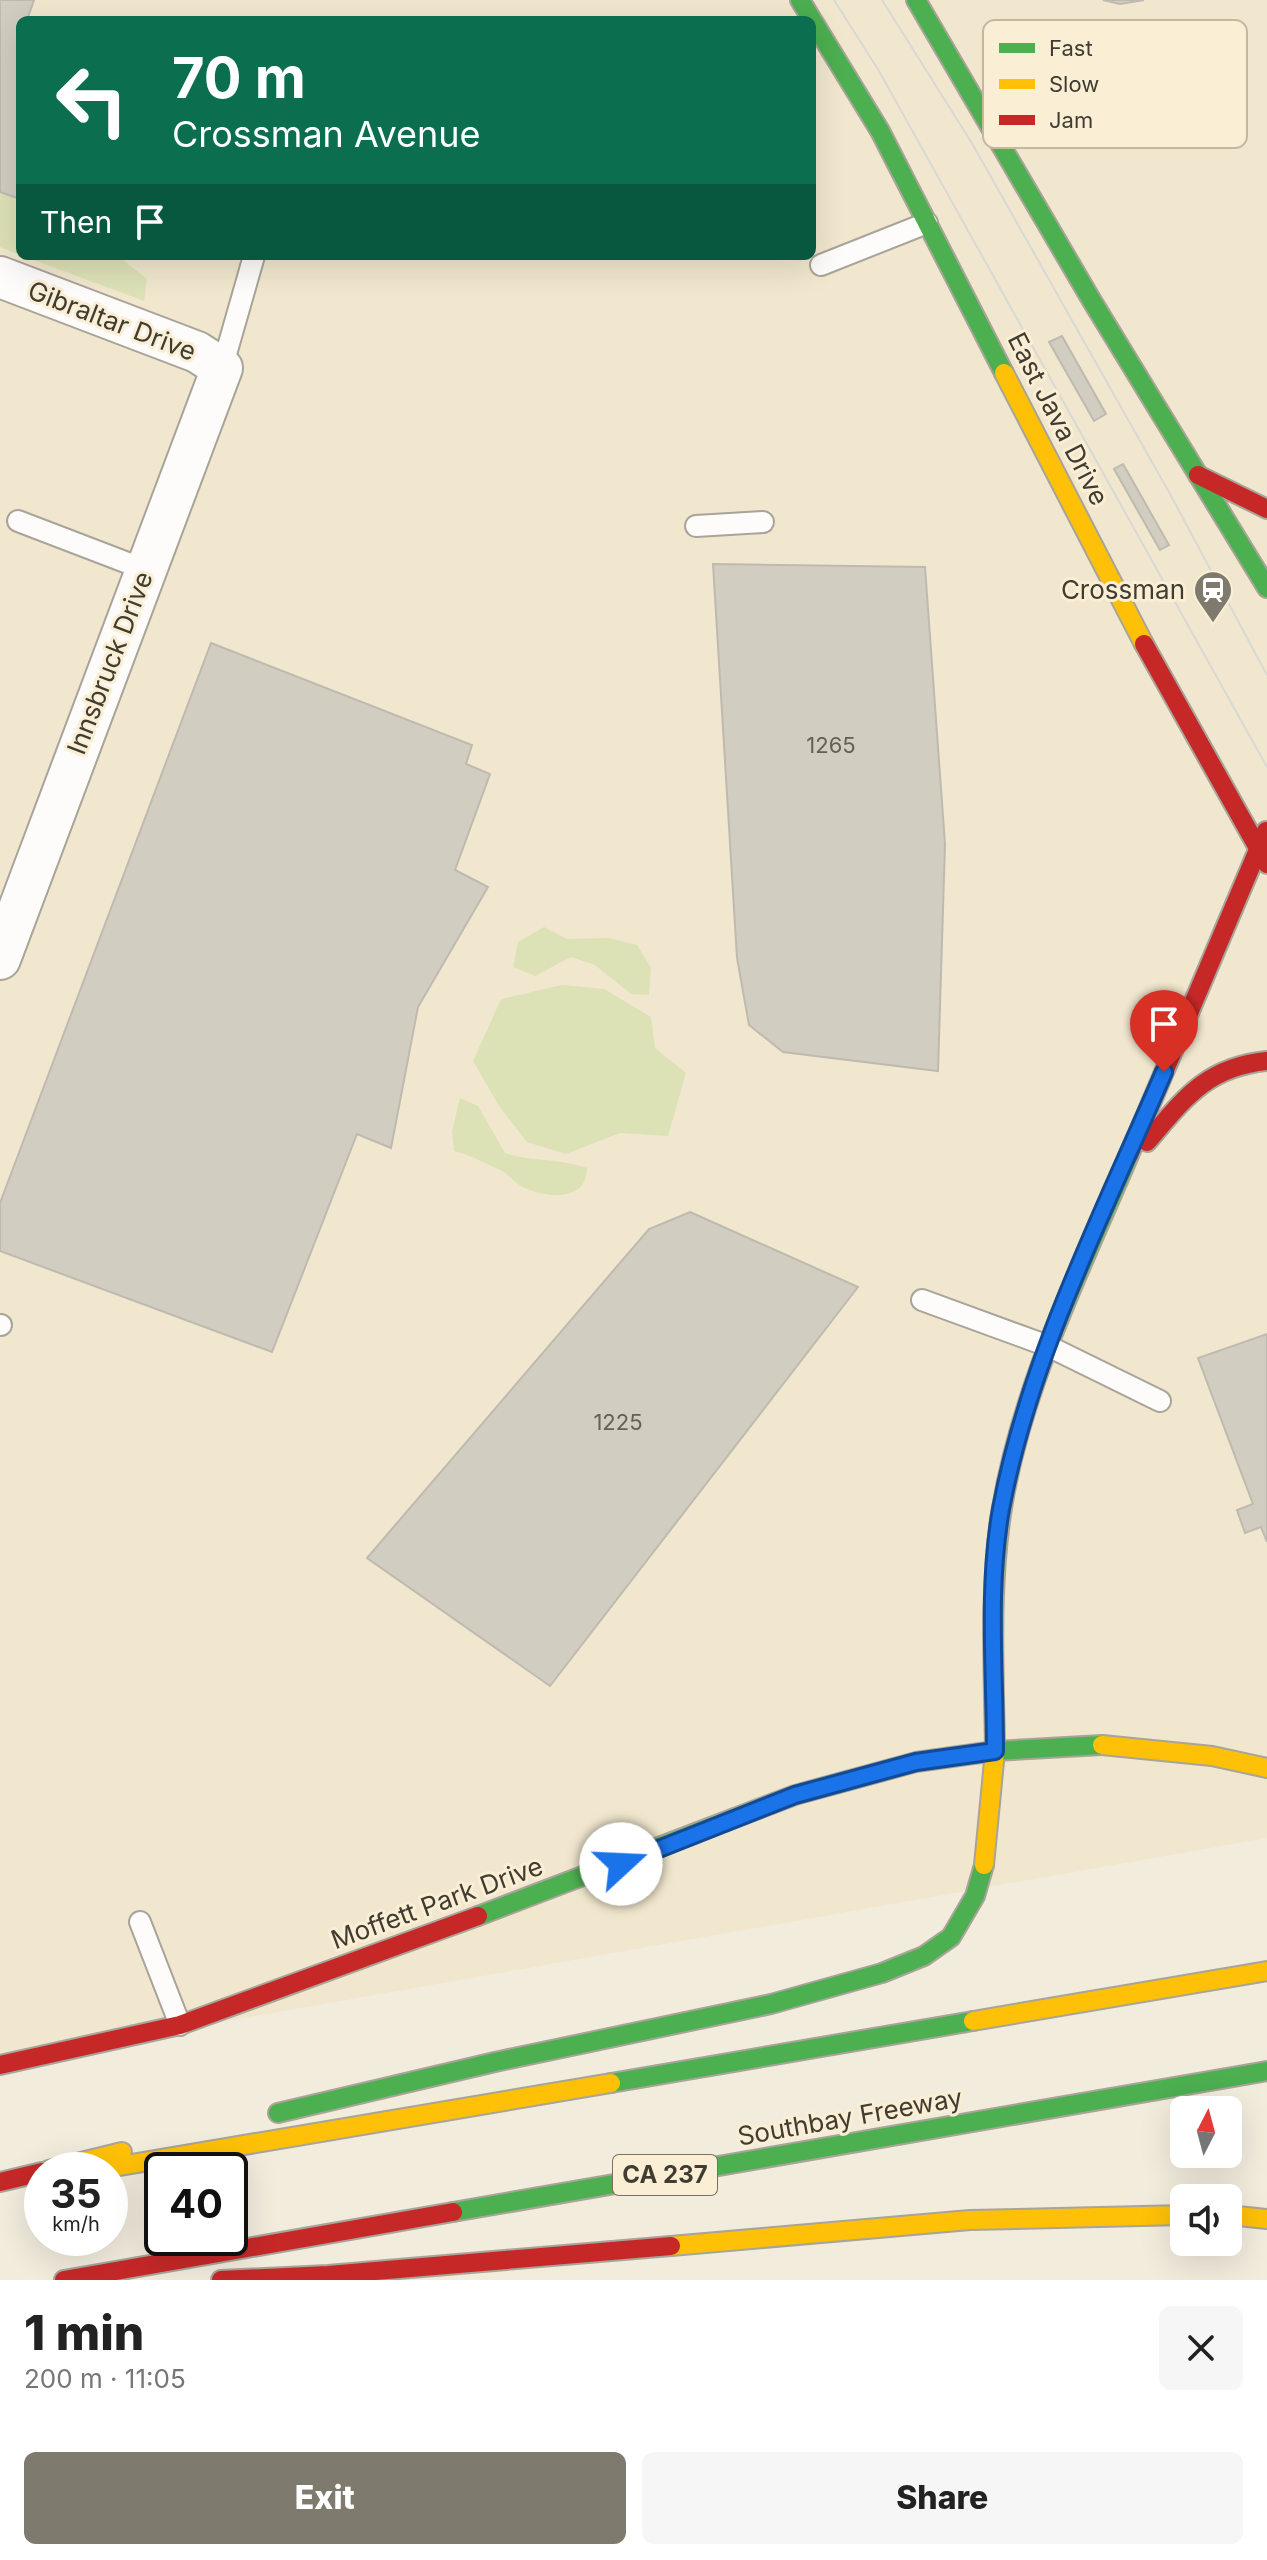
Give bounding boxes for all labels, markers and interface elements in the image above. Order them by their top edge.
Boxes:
legend [983,20,1247,148]
text: Fast [1049,35,1093,61]
text: 70 m [172,44,306,112]
icon: left [40,48,144,152]
text: Slow [1049,71,1099,97]
text: Jam [1049,107,1093,133]
text: Crossman Avenue [172,112,480,156]
icon: arrive [128,200,172,244]
text: Then [40,204,112,240]
street label: Gibraltar Drive [24,274,201,367]
street label: East Java Drive [1002,327,1115,510]
street label: Innsbruck Drive [60,567,159,759]
station icon: Crossman [1192,569,1234,624]
place label: Crossman [1061,574,1185,605]
house number: 1265 [806,732,856,758]
pin [1130,990,1198,1072]
icon: arrive [1142,1002,1186,1046]
house number: 1225 [593,1409,643,1435]
position arrow [579,1822,663,1906]
street label: Moffett Park Drive [327,1850,547,1955]
street label: Southbay Freeway [735,2081,965,2152]
north arrow [1170,2096,1242,2168]
map controls [1170,2096,1242,2256]
speed limit sign: 40 [144,2152,248,2256]
road number: CA 237 [613,2155,717,2195]
text: 35 [50,2169,102,2218]
button: sound [1170,2184,1242,2256]
text: km/h [52,2212,100,2236]
text: 1 min [24,2303,144,2362]
button: close [1159,2306,1243,2390]
text: 200 m · 11:05 [24,2363,186,2394]
button: Exit [24,2452,626,2544]
button: Share [642,2452,1243,2544]

